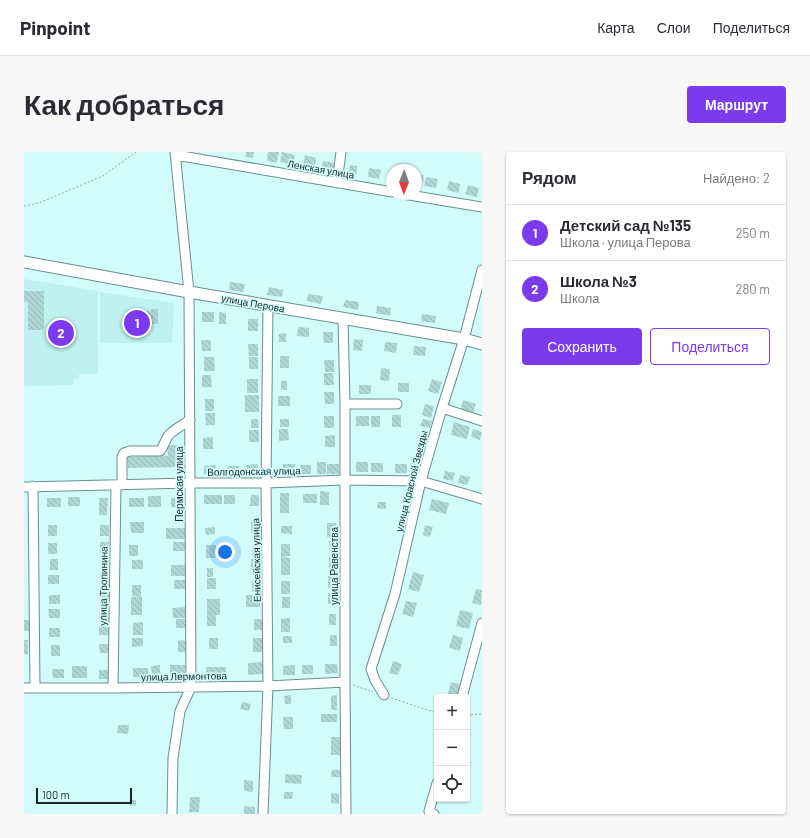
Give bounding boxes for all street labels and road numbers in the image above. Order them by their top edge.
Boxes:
street label: Ленская улица [287,157,356,181]
street label: улица Перова [220,292,286,315]
street label: улица Красной Звезды [393,429,429,533]
street label: Пермская улица [173,446,185,522]
street label: Волгодонская улица [207,464,301,478]
street label: Енисейская улица [249,517,263,602]
street label: улица Равенства [328,527,340,605]
street label: улица Тропинина [96,546,110,626]
street label: улица Лермонтова [141,669,227,683]

